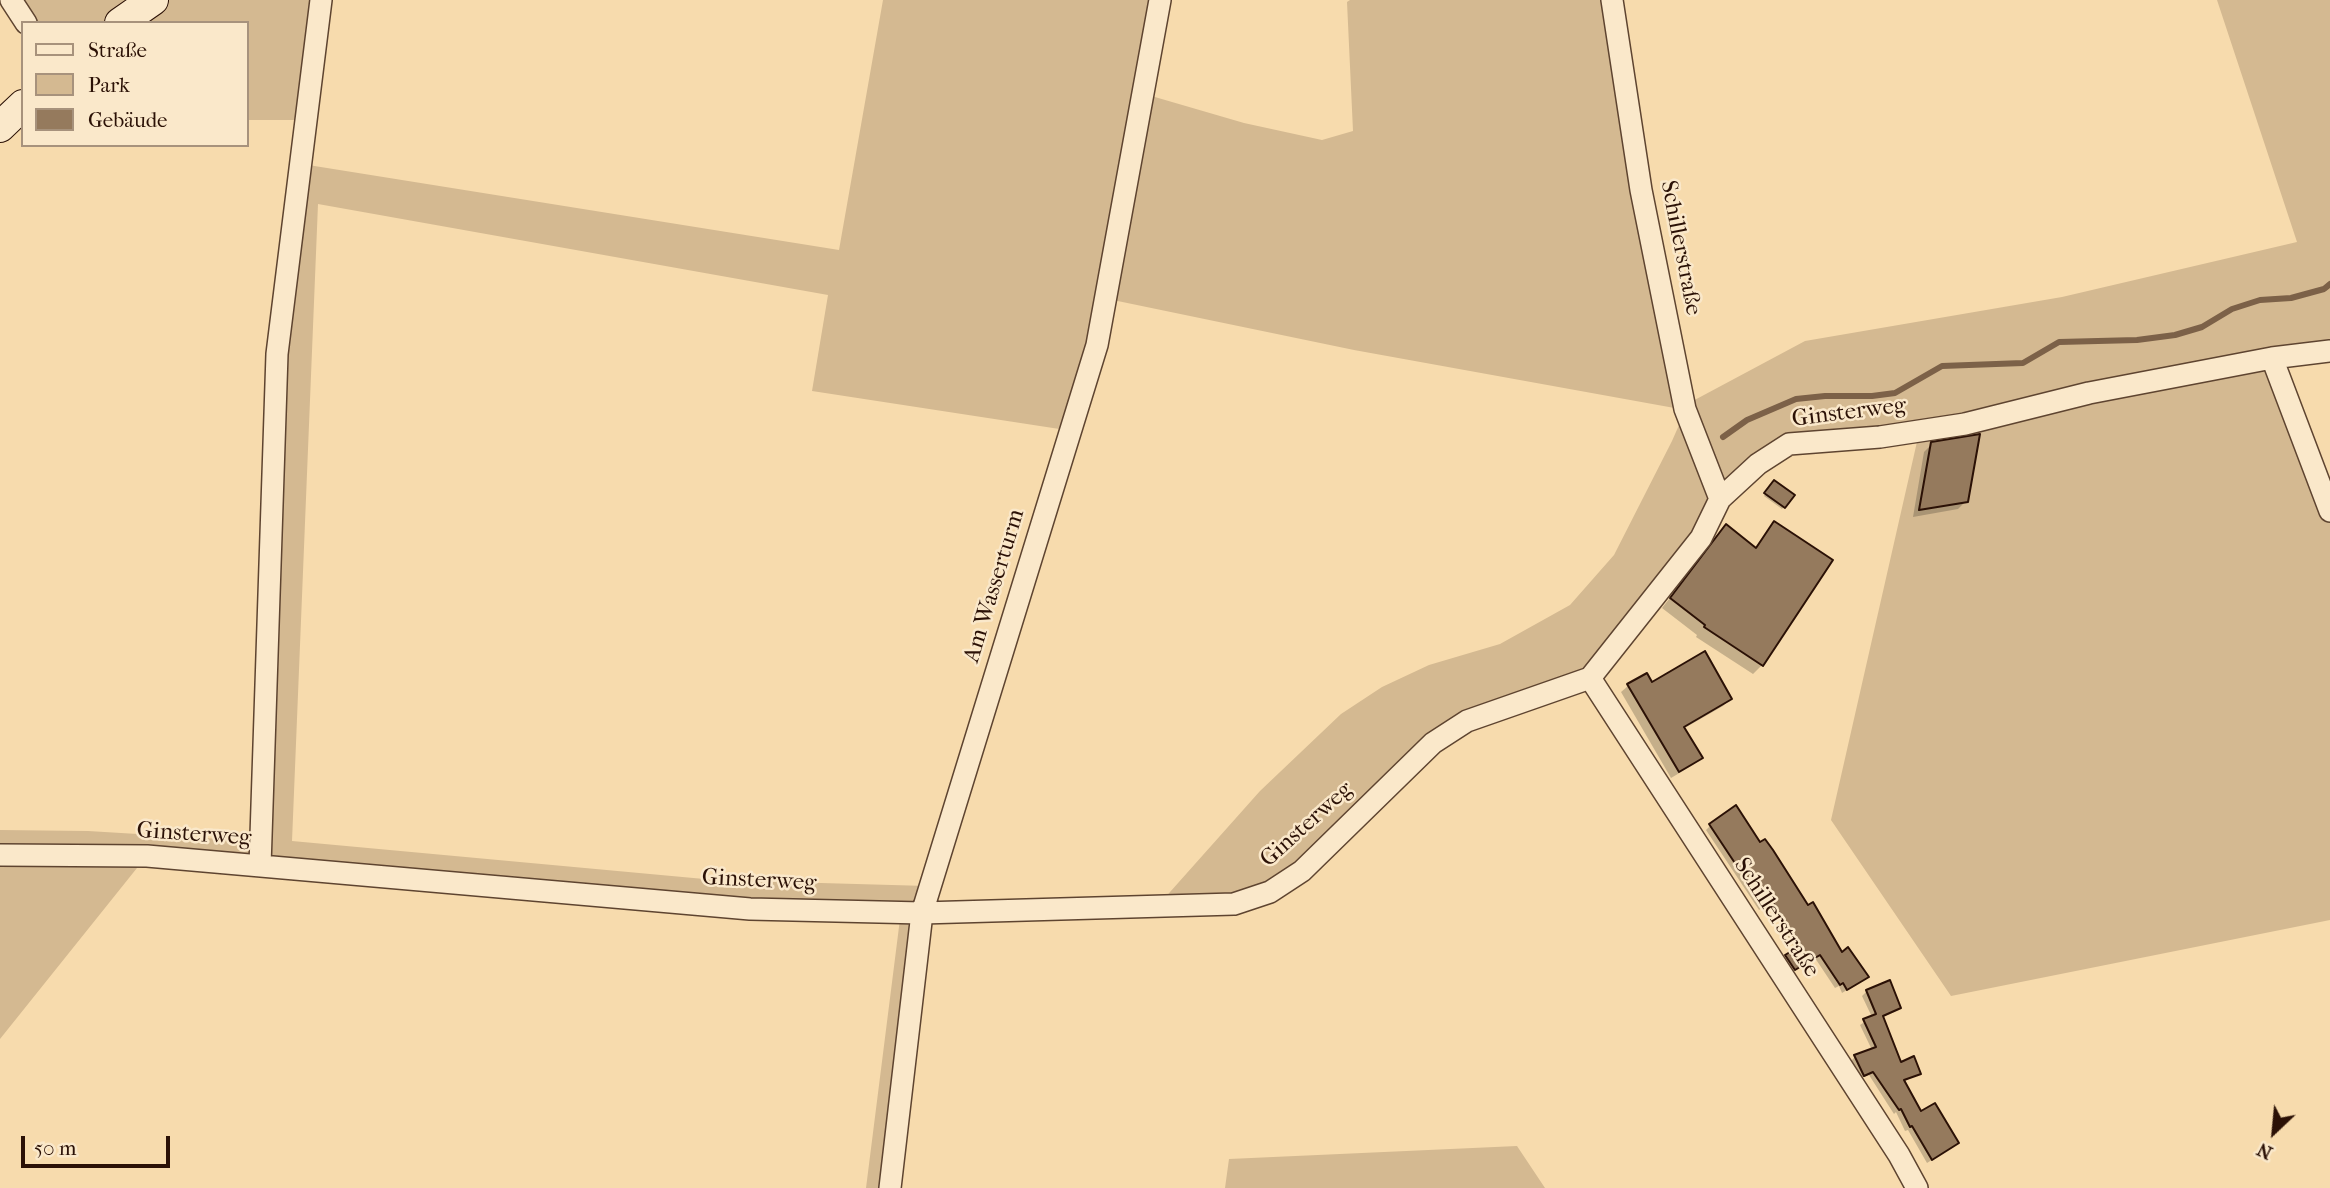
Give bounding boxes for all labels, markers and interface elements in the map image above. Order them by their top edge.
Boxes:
legend [21,21,248,147]
text: Straße [88,38,147,62]
text: Park [88,73,130,97]
text: Gebäude [88,108,168,132]
street label: Schillerstraße [1653,178,1707,318]
street label: Ginsterweg [1790,392,1908,434]
street label: Am Wasserturm [959,506,1031,666]
street label: Ginsterweg [1255,776,1359,874]
street label: Ginsterweg [136,817,252,853]
street label: Schillerstraße [1727,853,1825,983]
street label: Ginsterweg [701,864,817,898]
north arrow [2239,1097,2309,1167]
scale bar [24,1122,173,1166]
text: 50 m [34,1136,77,1160]
text: N [2253,1138,2276,1164]

